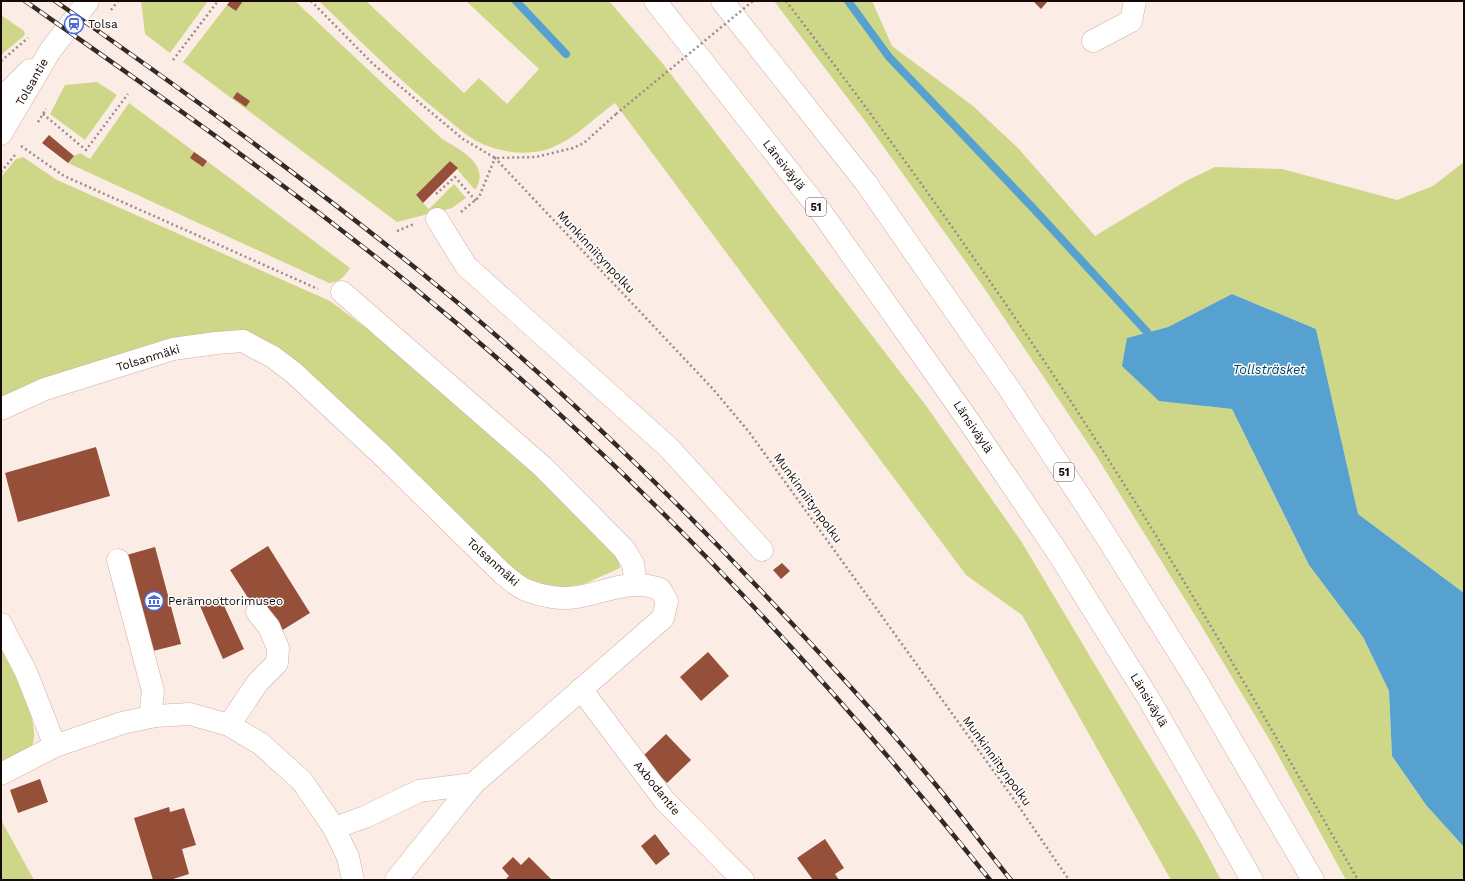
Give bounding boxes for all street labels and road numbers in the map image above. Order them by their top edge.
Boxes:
street label: Tolsantie [13,56,51,108]
street label: Länsiväylä [760,137,808,193]
road number: 51 [806,198,826,216]
street label: Munkinniitynpolku [554,208,638,296]
street label: Tolsanmäki [115,342,181,374]
street label: Länsiväylä [950,398,996,456]
street label: Munkinniitynpolku [771,450,845,546]
road number: 51 [1054,463,1074,481]
street label: Tolsanmäki [464,535,522,589]
street label: Länsiväylä [1128,671,1171,730]
street label: Munkinniitynpolku [960,713,1034,809]
street label: Axbodantie [631,758,683,818]

